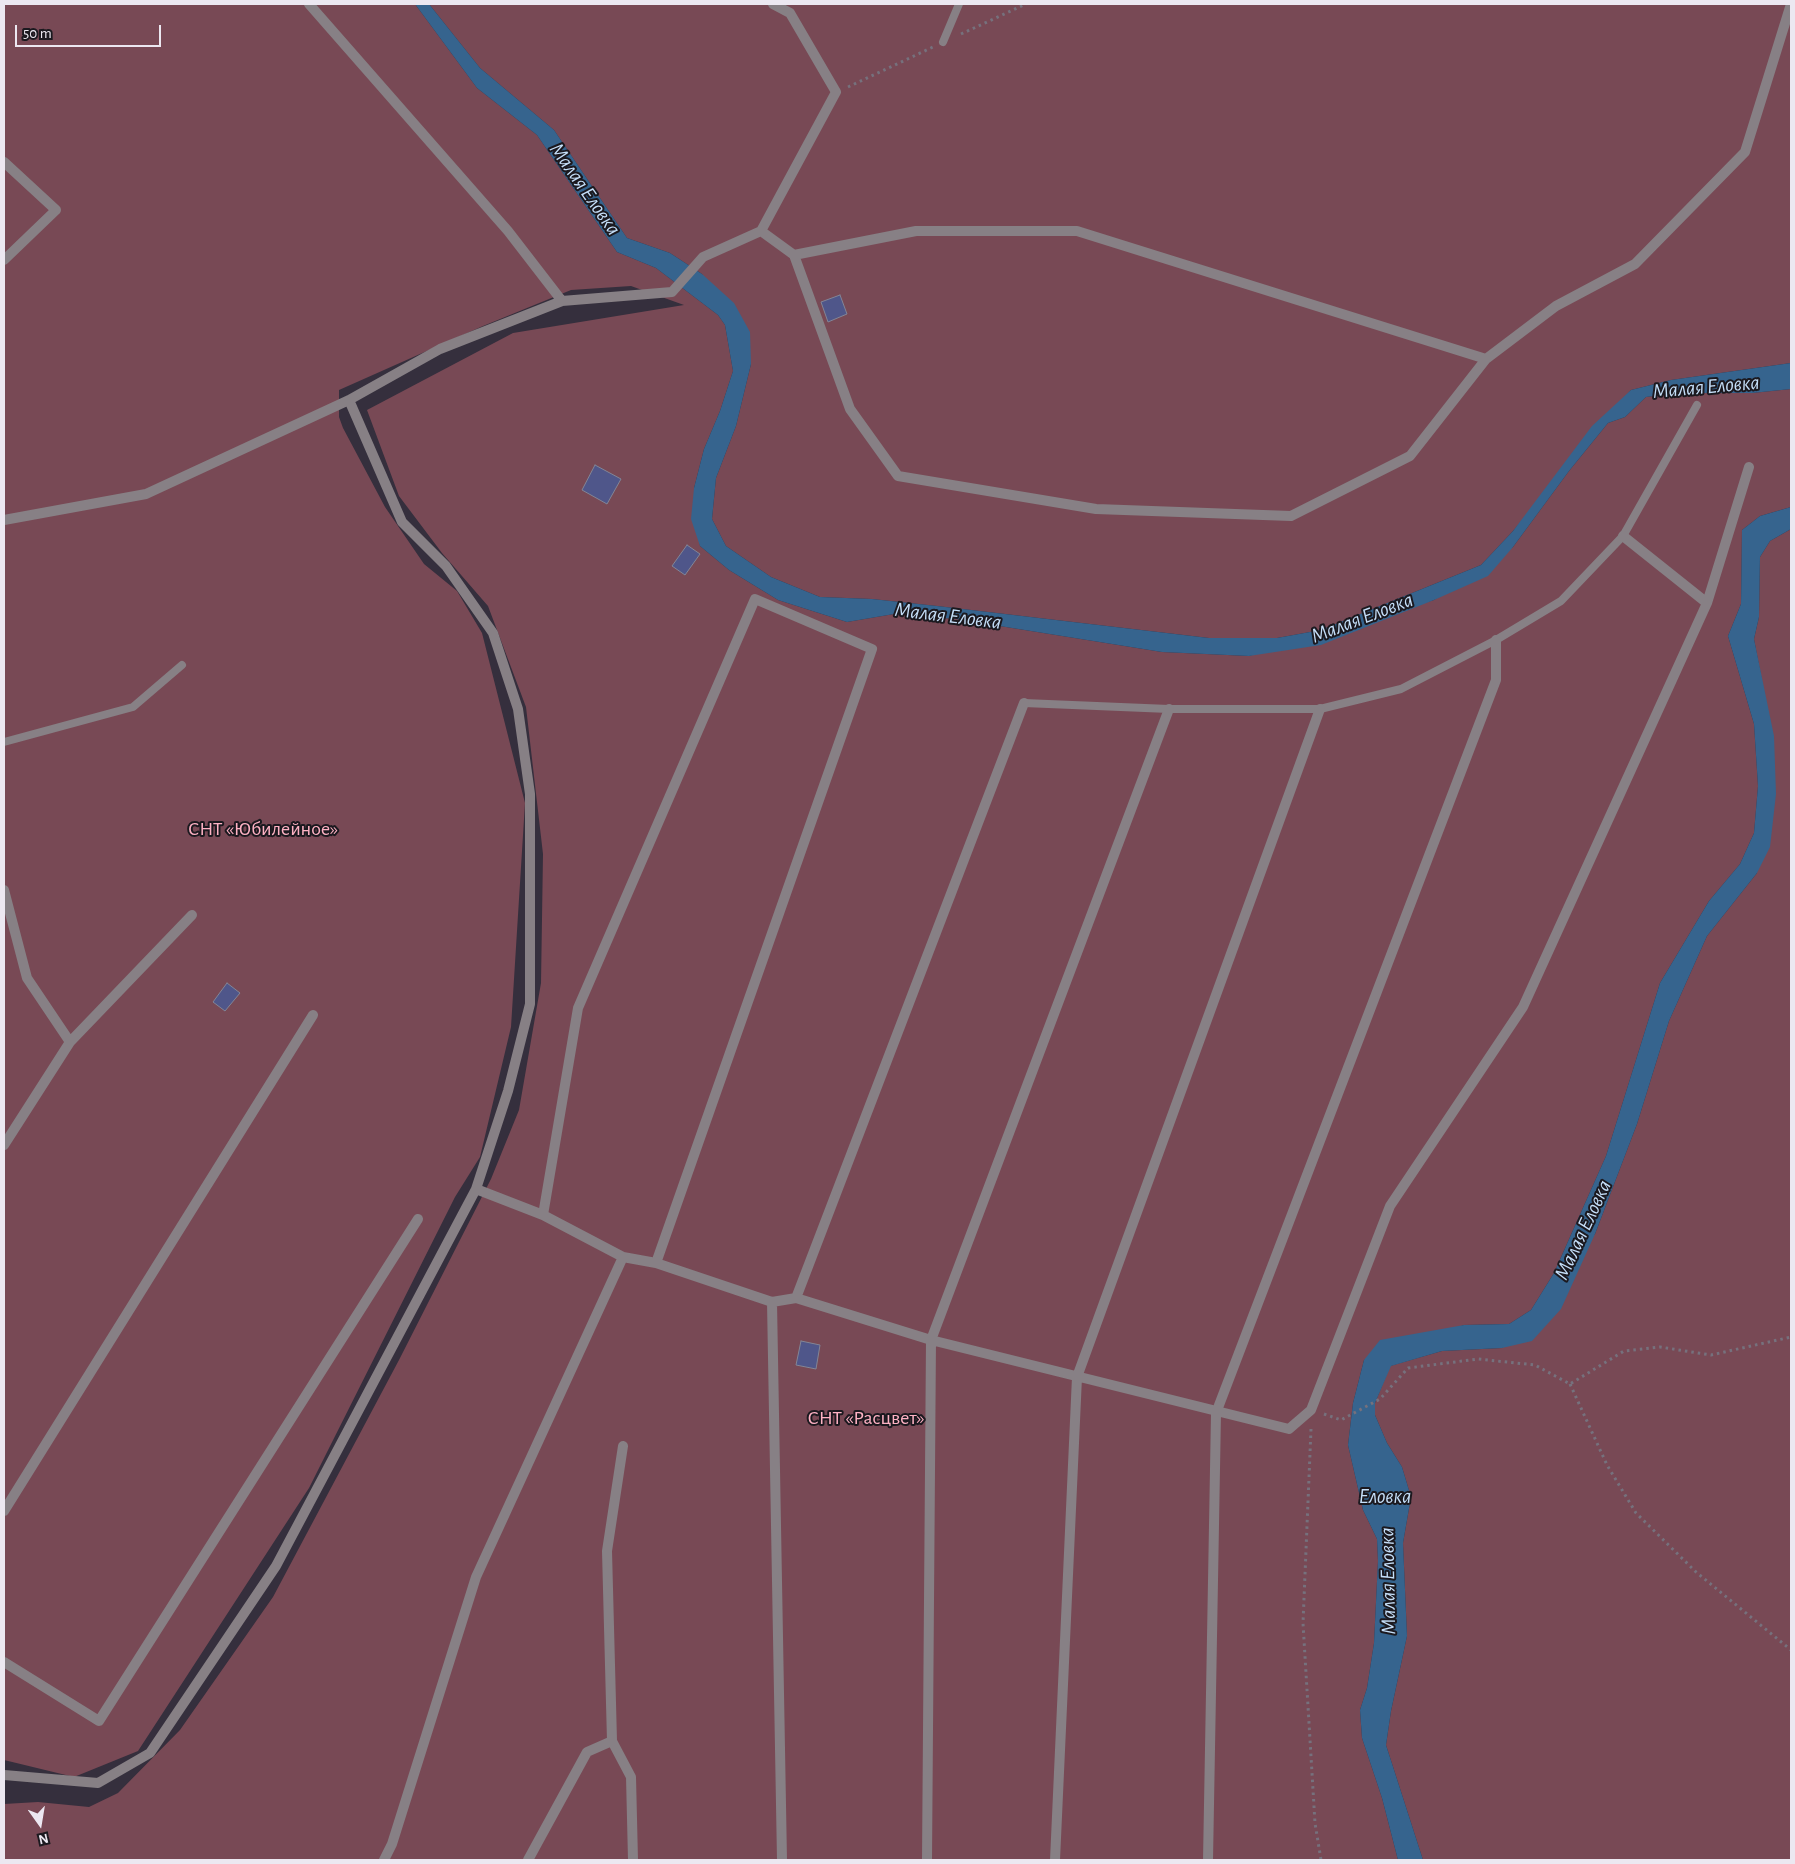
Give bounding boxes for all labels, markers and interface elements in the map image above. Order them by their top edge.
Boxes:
scale bar [18,15,164,47]
text: 50 m [23,26,52,41]
water label: Малая Еловка [544,138,626,240]
water label: Малая Еловка [1652,370,1760,404]
water label: Малая Еловка [1307,587,1417,649]
water label: Малая Еловка [893,597,1003,635]
park label: СНТ «Юбилейное» [188,817,338,841]
water label: Малая Еловка [1549,1176,1617,1284]
park label: СНТ «Расцвет» [807,1406,925,1430]
water label: Еловка [1359,1484,1411,1510]
water label: Малая Еловка [1374,1527,1402,1635]
north arrow [15,1799,65,1849]
text: N [37,1831,50,1847]

